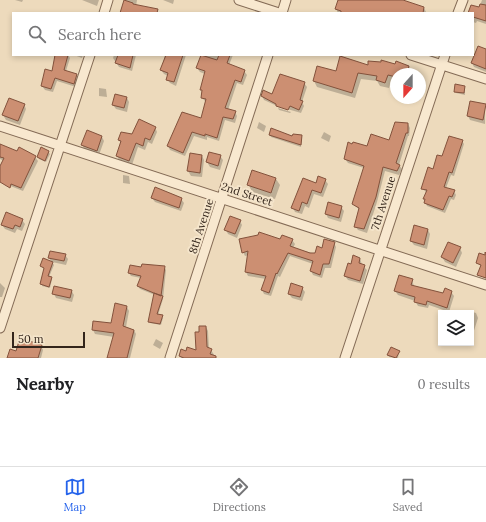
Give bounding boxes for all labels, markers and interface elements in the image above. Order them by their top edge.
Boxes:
search box [12,12,474,56]
icon: search [26,23,48,45]
text: Search here [58,25,141,44]
north arrow [390,68,426,104]
street label: 7th Avenue [368,174,398,232]
street label: 2nd Street [220,179,275,209]
street label: 8th Avenue [185,197,217,255]
map controls [438,310,474,346]
button: layers [438,310,474,346]
scale bar [12,330,85,349]
text: 50 m [18,332,44,346]
text: Nearby [16,373,74,395]
text: 0 results [418,376,470,393]
tab: Map [63,476,86,514]
tab: Directions [213,476,266,514]
tab: Saved [393,476,423,514]

